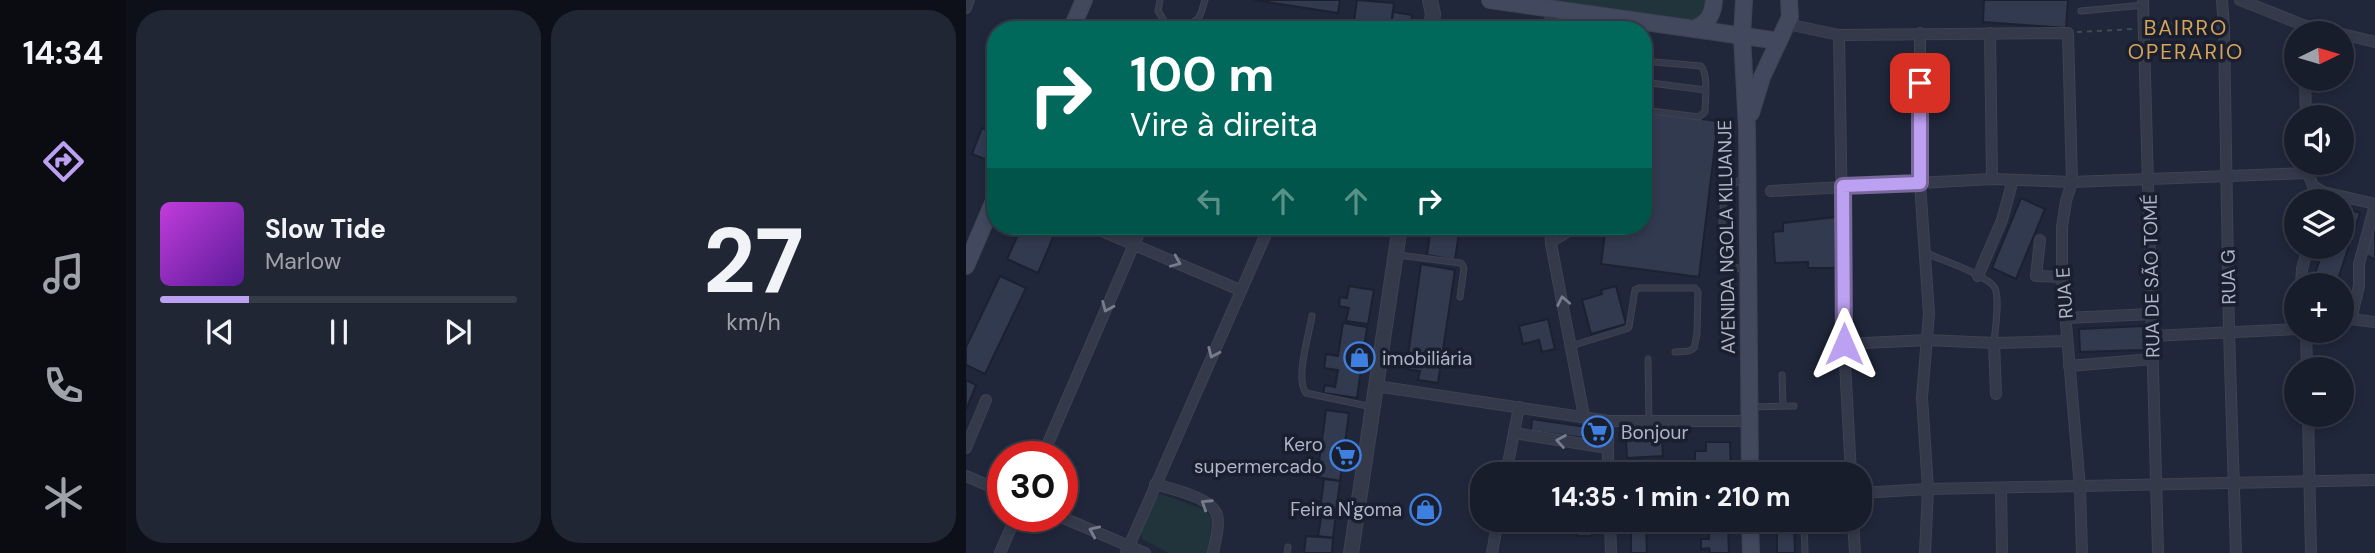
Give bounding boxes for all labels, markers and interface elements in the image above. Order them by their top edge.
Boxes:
district label: BAIRRO OPERARIO [2128,14,2244,66]
north arrow [2284,21,2354,91]
map controls [2284,21,2354,427]
text: 14:34 [23,32,103,74]
text: 100 m [1130,42,1274,106]
icon: right [1015,49,1106,140]
pin [1890,53,1950,113]
icon: arrive [1901,64,1939,102]
text: Vire à direita [1130,104,1318,146]
button: sound [2284,105,2354,175]
street label: AVENIDA NGOLA KILUANJE [1712,120,1741,354]
icon: directions [39,137,88,186]
icon: left [1191,182,1229,220]
icon: ahead [1264,182,1302,220]
icon: ahead [1337,182,1375,220]
icon: right [1410,182,1448,220]
button: layers [2284,189,2354,259]
street label: RUA DE SÃO TOMÉ [2138,194,2165,358]
text: 27 [703,202,804,320]
text: Slow Tide [265,212,386,246]
text: Marlow [265,246,341,276]
icon: music [39,249,88,298]
street label: RUA G [2216,249,2241,305]
one-way arrow [1168,254,1181,268]
street label: RUA E [2050,266,2079,320]
button: + [2284,273,2354,343]
one-way arrow [1556,295,1571,307]
one-way arrow [1101,300,1115,312]
text: km/h [726,307,781,337]
position arrow [1807,307,1881,381]
icon: previous [201,313,239,351]
icon: pause [320,313,358,351]
icon: next [439,313,477,351]
shop icon: imobiliária [1342,341,1376,375]
one-way arrow [1207,345,1221,358]
place label: imobiliária [1382,346,1472,371]
button: − [2284,357,2354,427]
icon: phone [39,361,88,410]
supermarket icon: Bonjour [1581,415,1615,449]
place label: Bonjour [1621,420,1688,445]
place label: Kero supermercado [1194,432,1323,479]
one-way arrow [1555,434,1567,449]
supermarket icon: Kero supermercado [1329,438,1363,472]
speed limit sign: 30 [987,441,1078,532]
icon: climate [39,473,88,522]
text: 14:35 · 1 min · 210 m [1552,480,1790,514]
shop icon: Feira N'goma [1408,492,1442,526]
place label: Feira N'goma [1290,497,1402,522]
one-way arrow [1201,500,1214,513]
one-way arrow [1089,525,1101,539]

